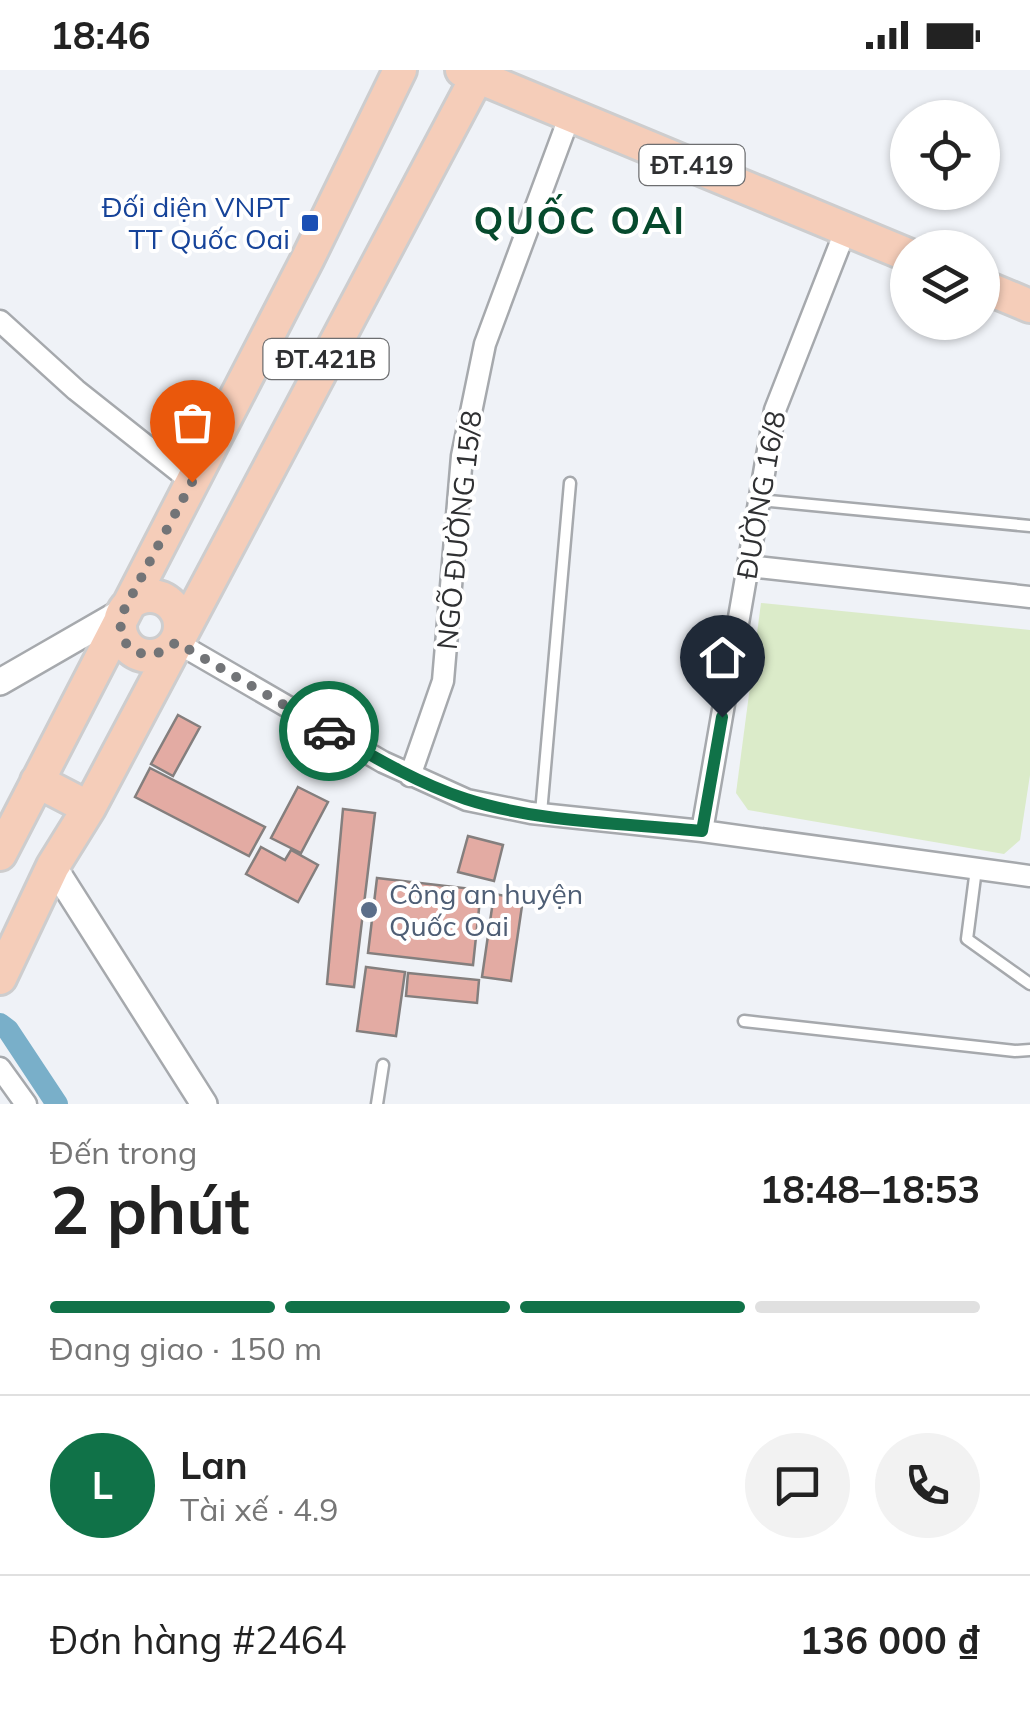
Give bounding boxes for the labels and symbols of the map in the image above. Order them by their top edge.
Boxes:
road number: ĐT.419 [640,145,744,185]
place label: Đối diện VNPT TT Quốc Oai [102,189,290,256]
district label: QUỐC OAI [473,194,687,244]
marker: Đối diện VNPT TT Quốc Oai [299,212,321,234]
road number: ĐT.421B [264,339,388,379]
pin [150,380,235,483]
street label: ĐƯỜNG 16/8 [729,408,793,582]
street label: NGÕ ĐƯỜNG 15/8 [429,409,488,651]
pin [680,615,765,718]
courier [279,681,379,781]
place label: Công an huyện Quốc Oai [389,876,583,943]
marker: Công an huyện Quốc Oai [358,899,380,921]

